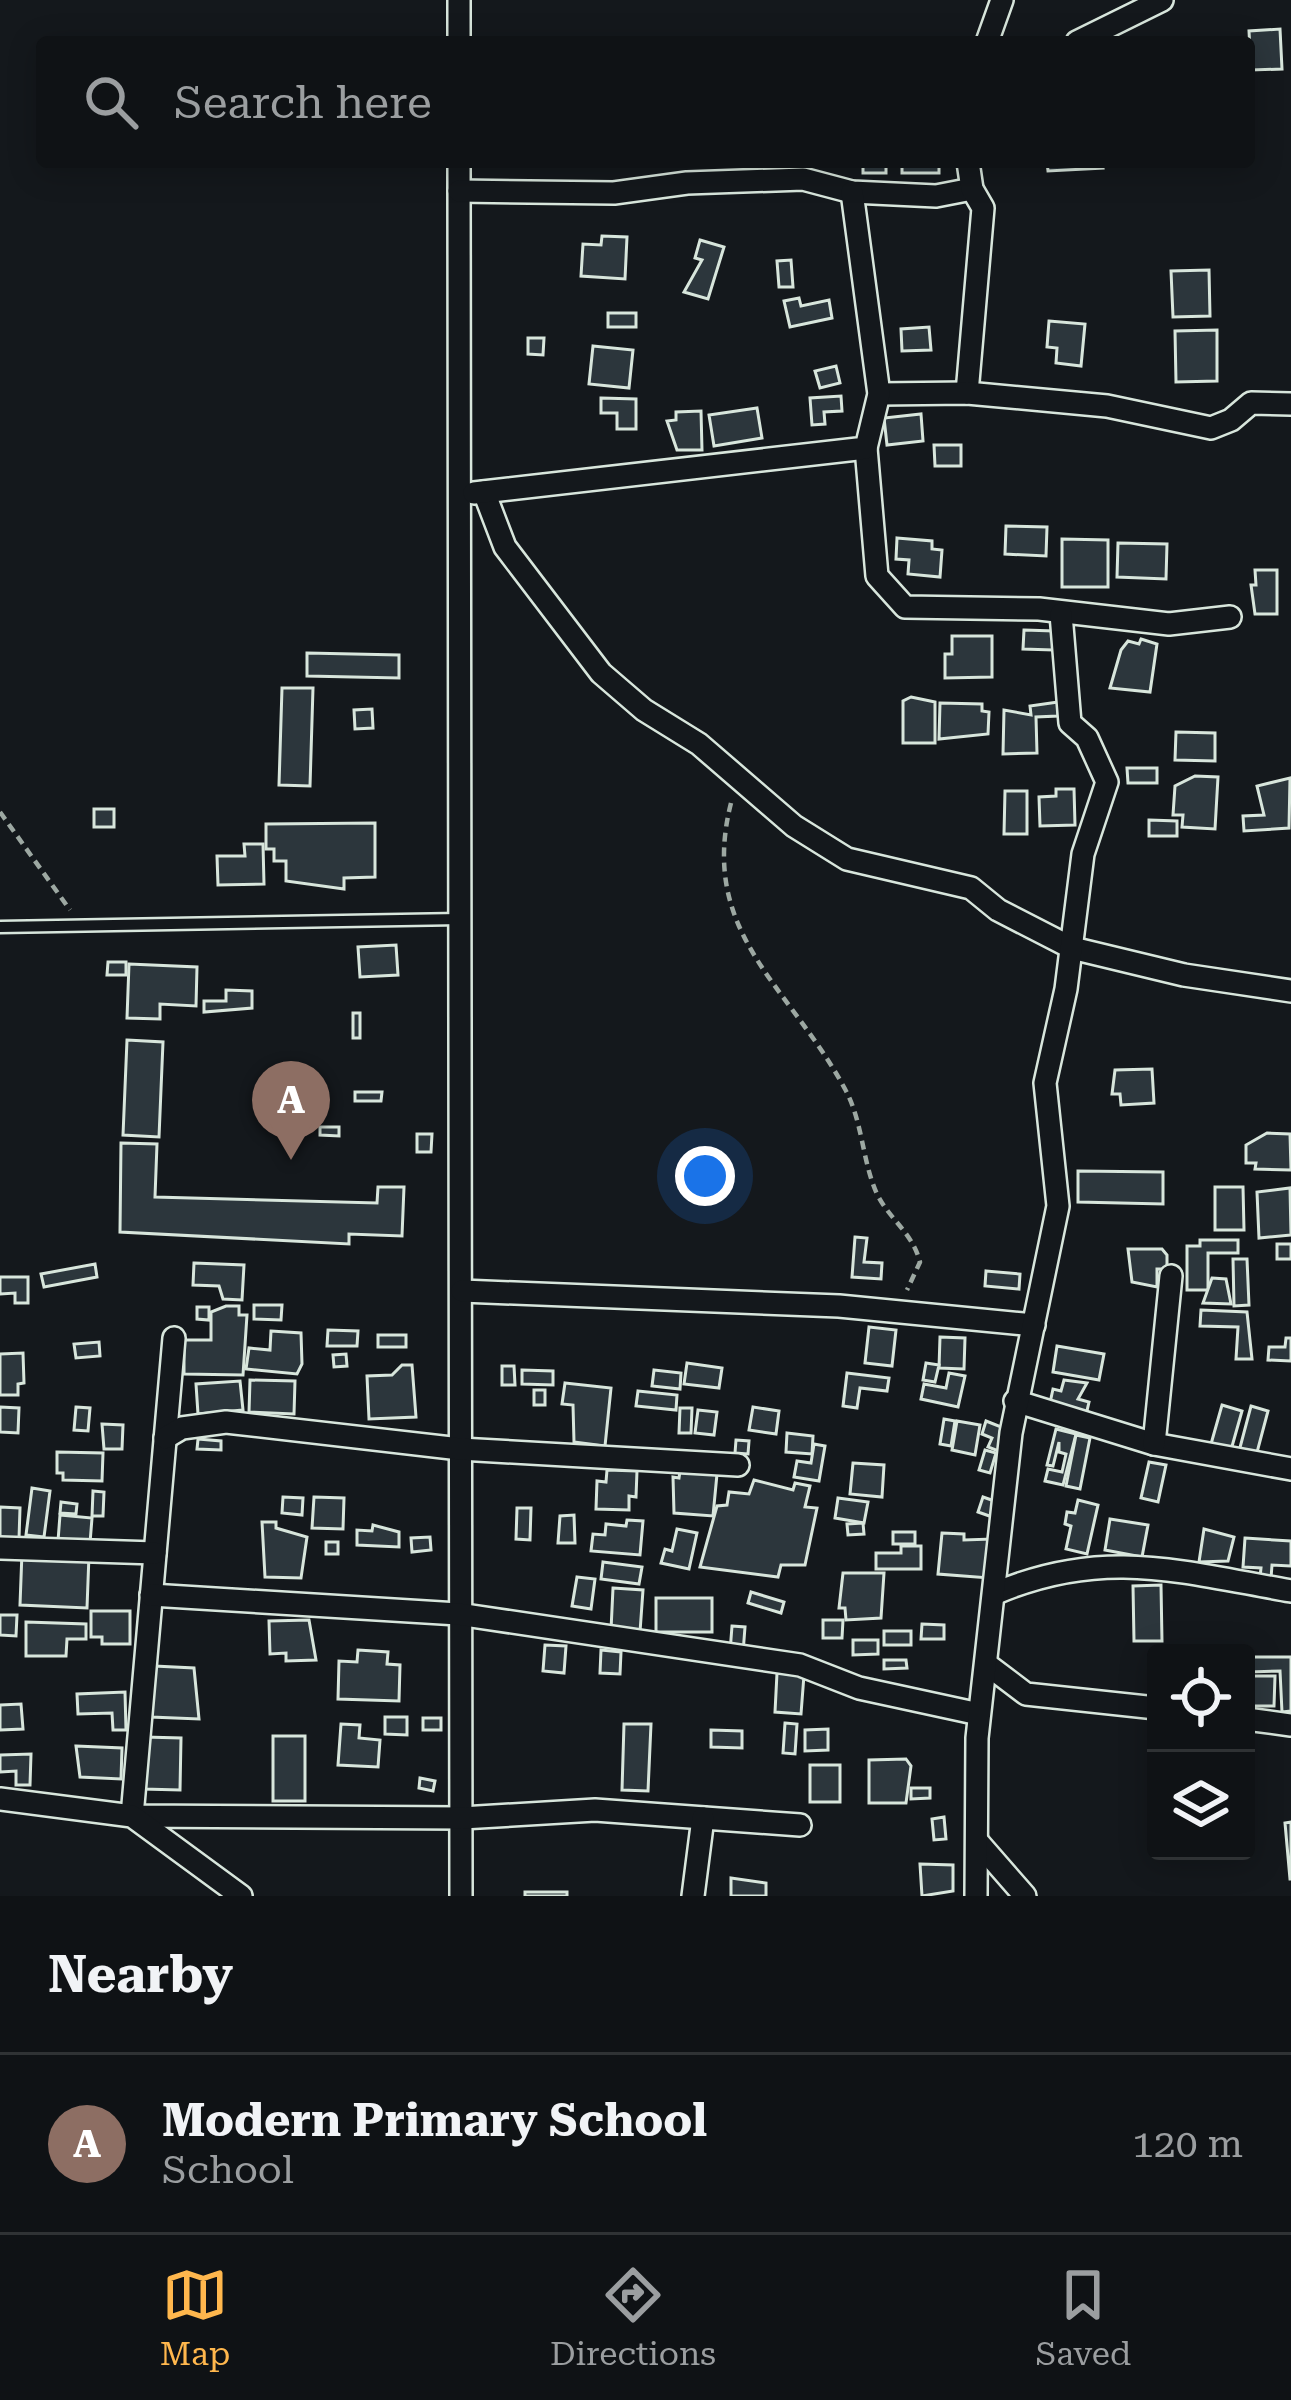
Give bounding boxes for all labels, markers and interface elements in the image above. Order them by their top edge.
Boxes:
search box [36,36,1255,168]
icon: search [78,69,144,135]
text: Search here [174,76,432,129]
pin: A [252,1061,330,1160]
your location [675,1146,735,1206]
map controls [1147,1644,1255,1860]
button: locate [1147,1644,1255,1752]
button: layers [1147,1752,1255,1860]
text: Nearby [48,1945,233,2004]
text: Modern Primary School [162,2094,707,2147]
text: A [73,2121,101,2167]
text: 120 m [1132,2121,1243,2167]
text: School [162,2147,294,2193]
tab: Map [160,2262,230,2373]
tab: Directions [550,2262,716,2373]
tab: Saved [1036,2262,1131,2373]

